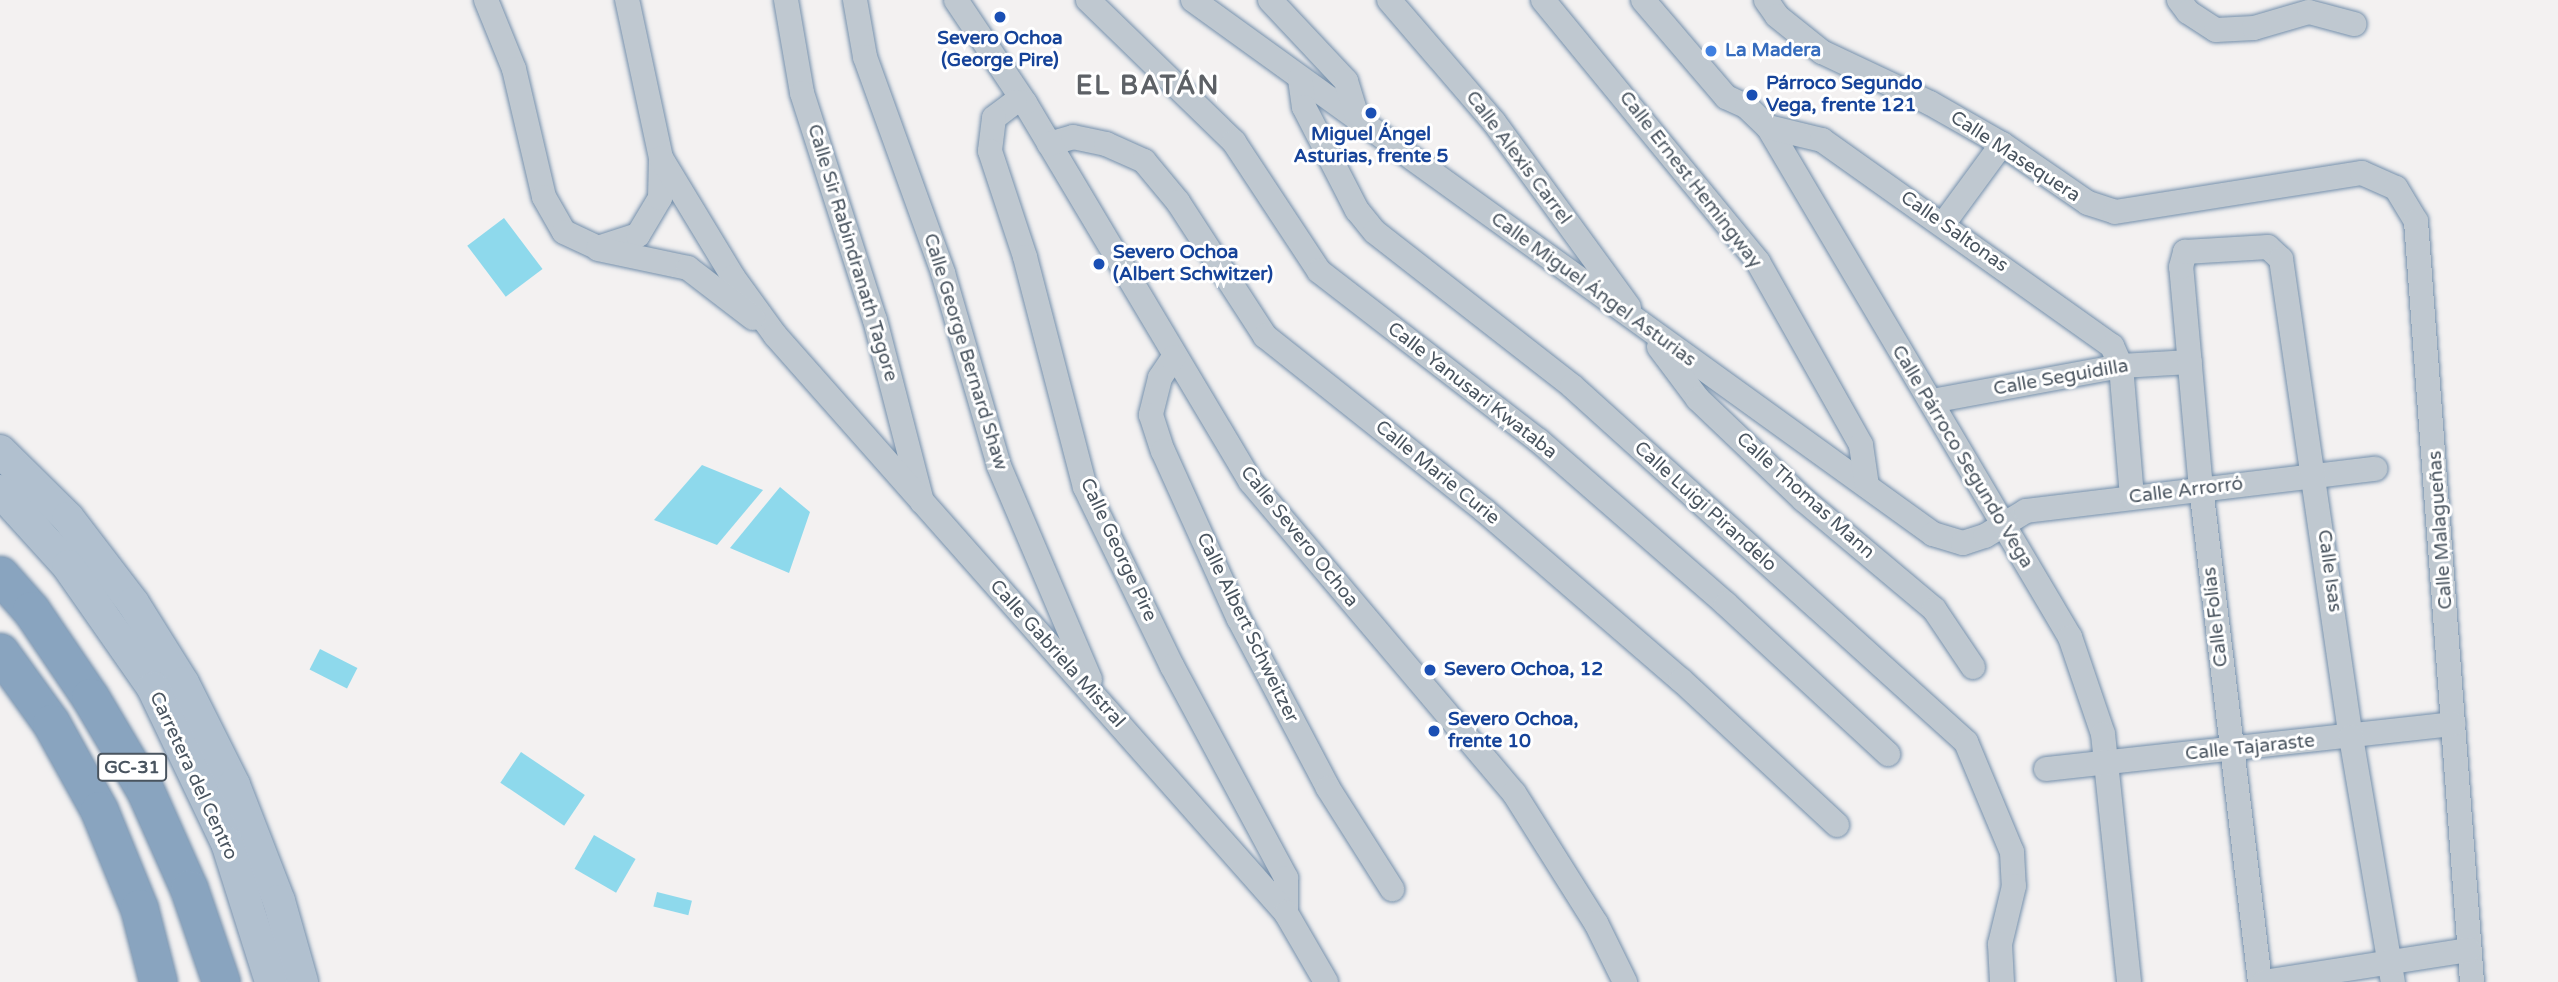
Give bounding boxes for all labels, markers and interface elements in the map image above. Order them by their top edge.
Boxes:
marker: Severo Ochoa (George Pire) [992,9,1008,25]
place label: Severo Ochoa (George Pire) [937,28,1063,72]
place label: La Madera [1725,40,1821,62]
marker: La Madera [1703,43,1719,59]
district label: EL BATÁN [1077,70,1219,102]
place label: Párroco Segundo Vega, frente 121 [1766,73,1922,117]
street label: Calle Alexis Carrel [1460,87,1576,229]
street label: Calle Ernest Hemingway [1614,87,1766,273]
marker: Párroco Segundo Vega, frente 121 [1744,87,1760,103]
marker: Miguel Ángel Asturias, frente 5 [1363,105,1379,121]
street label: Calle Masequera [1946,107,2084,207]
street label: Calle Sir Rabindranath Tagore [802,122,902,384]
place label: Miguel Ángel Asturias, frente 5 [1294,124,1448,168]
street label: Calle Saltonas [1896,186,2012,278]
street label: Calle Miguel Ángel Asturias [1486,208,1700,372]
street label: Calle George Bernard Shaw [918,231,1012,473]
place label: Severo Ochoa (Albert Schwitzer) [1113,242,1273,286]
marker: Severo Ochoa (Albert Schwitzer) [1091,256,1107,272]
street label: Calle Yanusari Kwataba [1383,318,1561,464]
street label: Calle Párroco Segundo Vega [1886,341,2038,573]
street label: Calle Seguidilla [1992,355,2130,401]
street label: Calle Marie Curie [1370,416,1504,530]
street label: Calle Thomas Mann [1731,428,1879,564]
street label: Calle Luigi Pirandelo [1629,437,1781,577]
street label: Calle Malagueñas [2424,450,2458,610]
street label: Calle Severo Ochoa [1235,462,1363,612]
street label: Calle Arrorró [2128,473,2244,509]
street label: Calle George Pire [1075,475,1161,625]
street label: Calle Isas [2312,528,2346,614]
street label: Calle Albert Schweitzer [1191,529,1303,727]
street label: Calle Folías [2199,566,2233,668]
street label: Calle Gabriela Mistral [985,575,1129,733]
place label: Severo Ochoa, 12 [1444,659,1603,681]
marker: Severo Ochoa, 12 [1422,662,1438,678]
street label: Carretera del Centro [144,688,242,864]
place label: Severo Ochoa, frente 10 [1448,709,1578,753]
marker: Severo Ochoa, frente 10 [1426,723,1442,739]
street label: Calle Tajaraste [2184,730,2316,766]
road number: GC-31 [97,752,167,782]

